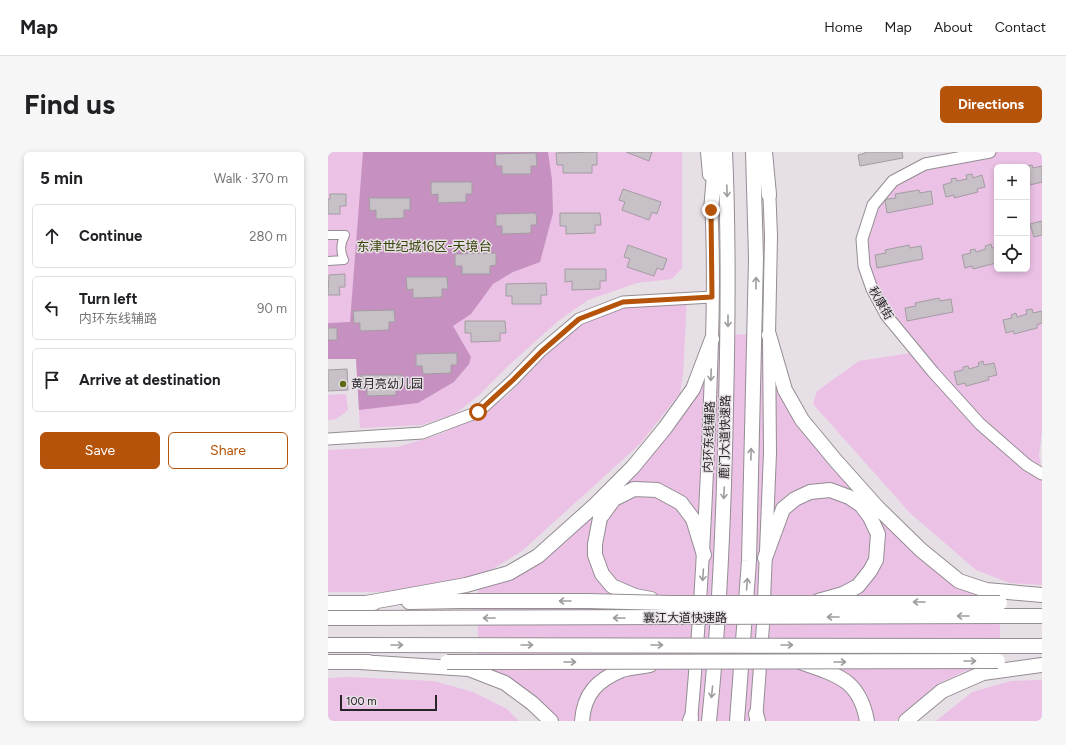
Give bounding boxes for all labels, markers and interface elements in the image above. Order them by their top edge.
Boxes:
text: Map [20,16,58,39]
text: Home [824,19,863,36]
text: Map [885,19,912,36]
text: About [934,19,973,36]
text: Contact [995,19,1046,36]
button: Directions [940,86,1042,123]
text: Find us [24,87,115,121]
map controls [994,164,1030,272]
button: + [994,164,1030,200]
text: 5 min [40,168,83,188]
text: Walk · 370 m [214,171,288,186]
one-way arrow [723,184,731,197]
button: − [994,200,1030,236]
route end [702,201,720,219]
icon: ahead [41,225,63,247]
text: Continue [79,227,142,245]
text: 280 m [249,229,287,244]
button: locate [994,236,1030,272]
district label: 东津世纪城16区-天境台 [356,239,492,254]
one-way arrow [752,277,759,290]
street label: 秋康街 [866,284,896,322]
text: Turn left [79,290,137,308]
icon: left [41,297,63,319]
text: 90 m [257,301,287,316]
text: 内环东线辅路 [79,311,157,326]
one-way arrow [724,314,732,327]
one-way arrow [707,368,715,381]
icon: arrive [41,369,63,391]
text: Arrive at destination [79,371,220,389]
place label: 黄月亮幼儿园 [351,377,423,391]
marker: 黄月亮幼儿园 [338,379,348,389]
street label: 鹿门大道快速路 [717,395,733,479]
street label: 内环东线辅路 [701,401,717,473]
route start [469,403,487,421]
button: Save [40,432,160,469]
button: Share [168,432,288,469]
one-way arrow [748,448,755,461]
one-way arrow [720,486,728,499]
one-way arrow [699,568,706,581]
one-way arrow [743,578,750,591]
one-way arrow [559,597,572,605]
one-way arrow [913,598,926,606]
street label: 襄江大道快速路 [643,611,727,625]
one-way arrow [957,612,970,620]
one-way arrow [827,613,840,621]
one-way arrow [483,614,496,622]
one-way arrow [613,614,626,622]
one-way arrow [390,641,403,649]
one-way arrow [520,641,533,649]
one-way arrow [650,641,663,649]
one-way arrow [780,641,793,649]
one-way arrow [963,657,976,665]
one-way arrow [563,658,576,666]
one-way arrow [833,658,846,666]
one-way arrow [708,686,716,699]
scale bar [340,693,437,712]
text: 100 m [346,695,377,708]

